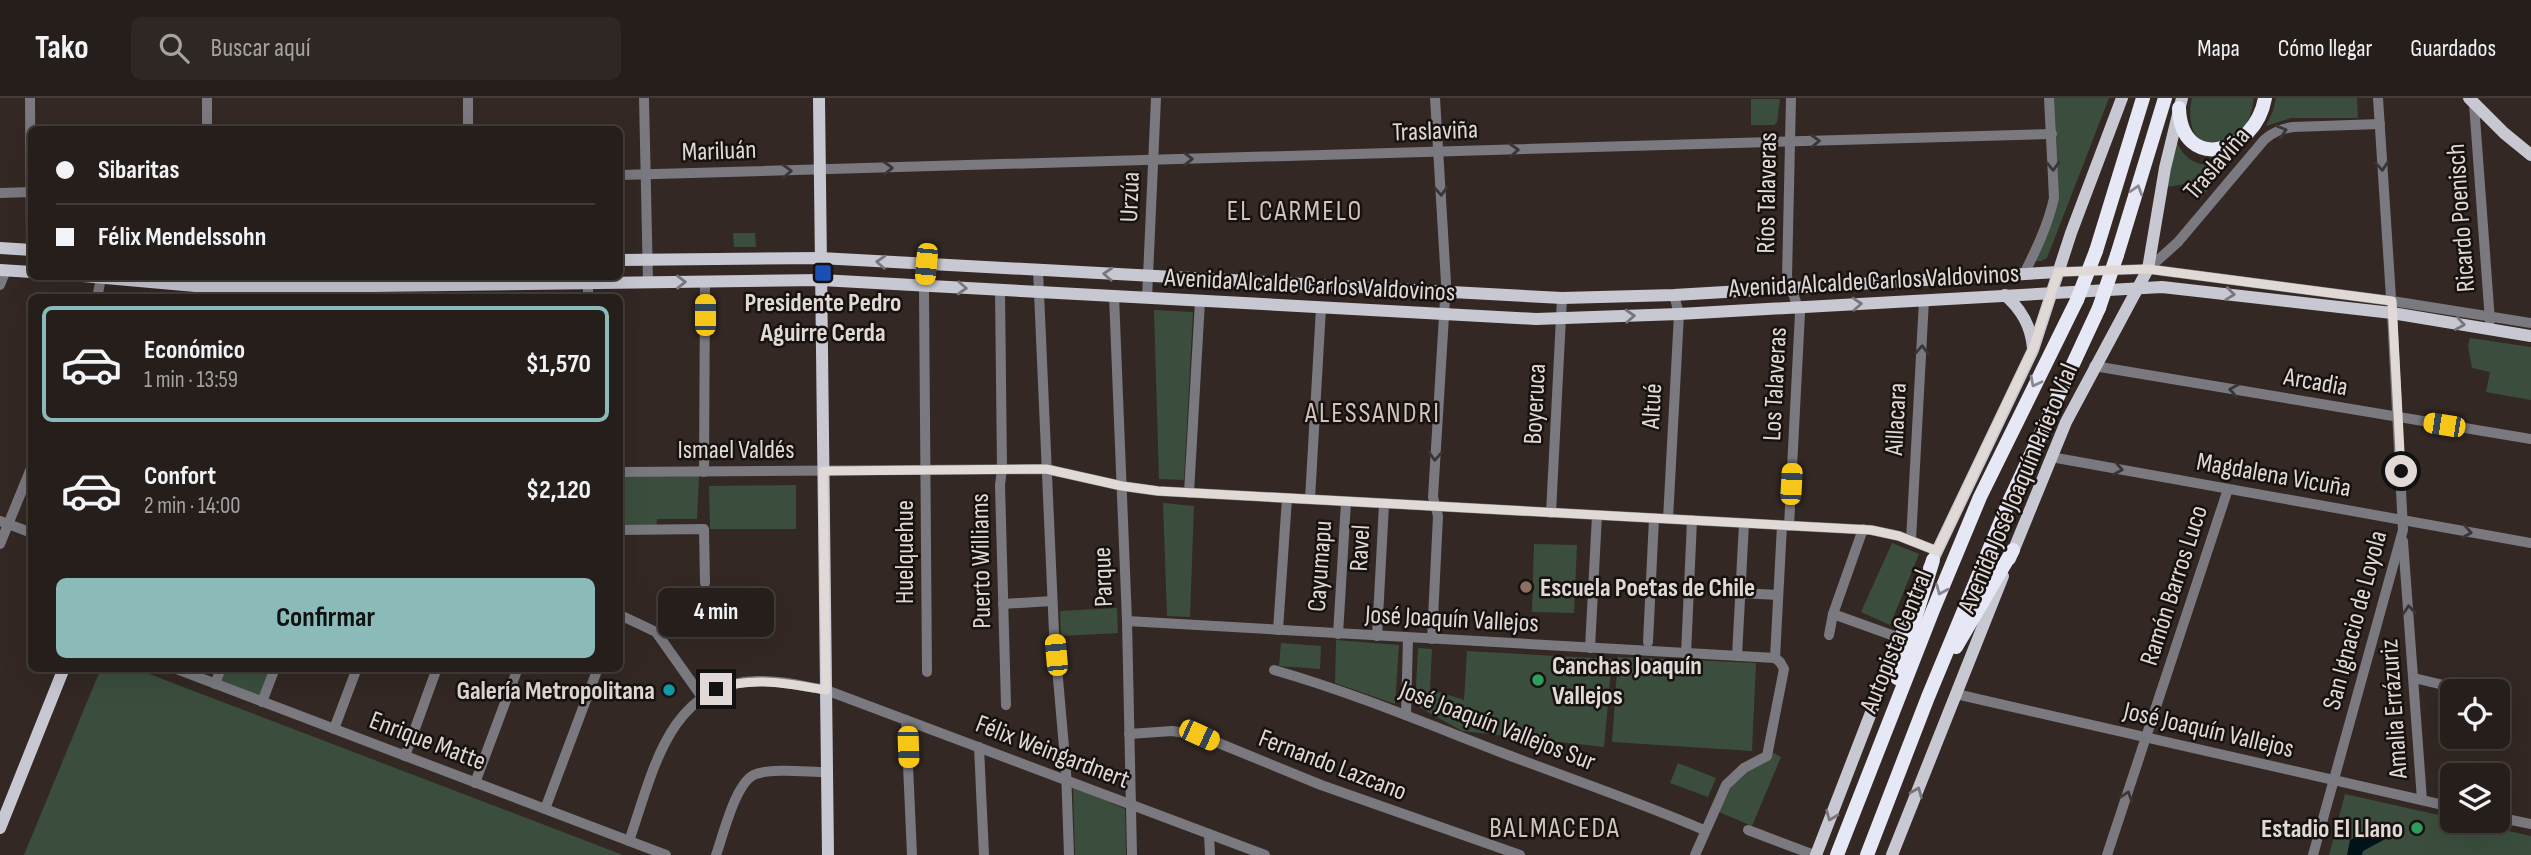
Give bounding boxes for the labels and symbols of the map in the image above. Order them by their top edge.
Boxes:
street label: Traslaviña [1392,115,1478,148]
street label: Traslaviña [2177,121,2257,207]
one-way arrow [2276,124,2288,139]
street label: Ríos Talaveras [1751,132,1784,254]
one-way arrow [1810,133,1820,149]
street label: Mariluán [681,135,757,168]
one-way arrow [1509,143,1520,158]
street label: Ricardo Poenisch [2441,143,2482,293]
one-way arrow [1184,151,1194,167]
one-way arrow [883,160,893,176]
one-way arrow [2046,161,2061,172]
one-way arrow [2375,161,2390,172]
one-way arrow [782,163,793,178]
street label: Urzúa [1114,171,1147,223]
one-way arrow [2129,184,2144,196]
one-way arrow [1433,185,1448,196]
district label: EL CARMELO [1227,195,1363,228]
car [914,242,939,286]
one-way arrow [875,254,886,269]
street label: Avenida Alcalde Carlos Valdovinos [1727,258,2020,305]
street label: Avenida Alcalde Carlos Valdovinos [1163,262,1456,309]
marker: Presidente Pedro Aguirre Cerda [813,263,833,283]
one-way arrow [1102,266,1113,281]
one-way arrow [677,274,687,290]
one-way arrow [957,280,968,295]
one-way arrow [2224,287,2236,302]
place label: Presidente Pedro Aguirre Cerda [745,288,901,349]
car [695,294,716,336]
one-way arrow [1852,297,1863,312]
one-way arrow [1624,309,1635,324]
one-way arrow [2454,316,2466,331]
street label: Los Talaveras [1757,326,1794,442]
one-way arrow [1914,344,1929,355]
street label: Avenida José Joaquín Prieto Vial [1951,359,2085,619]
street label: Arcadia [2280,361,2350,403]
street label: Boyeruca [1518,363,1553,445]
one-way arrow [2030,375,2044,387]
street label: Aillacara [1879,382,1914,457]
street label: Altué [1636,383,1669,431]
one-way arrow [2228,383,2240,398]
district label: ALESSANDRI [1304,397,1441,430]
car [2422,411,2467,439]
street label: Ismael Valdés [677,435,795,466]
street label: Magdalena Vicuña [2194,447,2353,504]
one-way arrow [1428,451,1443,462]
route start [2385,455,2417,487]
one-way arrow [2112,461,2124,476]
car [1780,462,1803,506]
street label: Puerto Williams [965,493,998,629]
street label: Huelquehue [890,500,921,604]
street label: Ramón Barros Luco [2134,502,2215,669]
street label: Cayumapu [1302,520,1339,613]
one-way arrow [2461,523,2473,538]
street label: Ravel [1344,524,1377,572]
street label: San Ignacio de Loyola [2317,527,2394,713]
street label: Parque [1087,547,1120,607]
street label: Autopista Central [1853,566,1939,718]
place label: Escuela Poetas de Chile [1540,573,1755,604]
marker: Escuela Poetas de Chile [1518,579,1534,595]
one-way arrow [1935,582,1949,595]
callout: 4 min [658,588,774,636]
street label: José Joaquín Vallejos [1363,599,1539,640]
one-way arrow [2402,604,2417,615]
car [1044,633,1069,677]
street label: Amalia Errázuriz [2374,638,2415,781]
place label: Canchas Joaquín Vallejos [1552,651,1702,712]
marker: Canchas Joaquín Vallejos [1530,672,1546,688]
route end [700,673,732,705]
street label: José Joaquín Vallejos Sur [1394,674,1600,778]
place label: Galería Metropolitana [456,676,655,707]
marker: Galería Metropolitana [661,682,677,698]
street label: José Joaquín Vallejos [2120,696,2297,765]
street label: Enrique Matte [365,705,490,778]
street label: Félix Weingardnert [971,709,1134,796]
car [1176,717,1223,753]
street label: Fernando Lazcano [1254,723,1411,808]
car [897,726,920,768]
one-way arrow [1908,786,1922,798]
one-way arrow [2119,791,2133,803]
one-way arrow [1826,810,1840,822]
district label: BALMACEDA [1489,812,1621,845]
place label: Estadio El Llano [2261,814,2403,845]
marker: Estadio El Llano [2409,820,2425,836]

